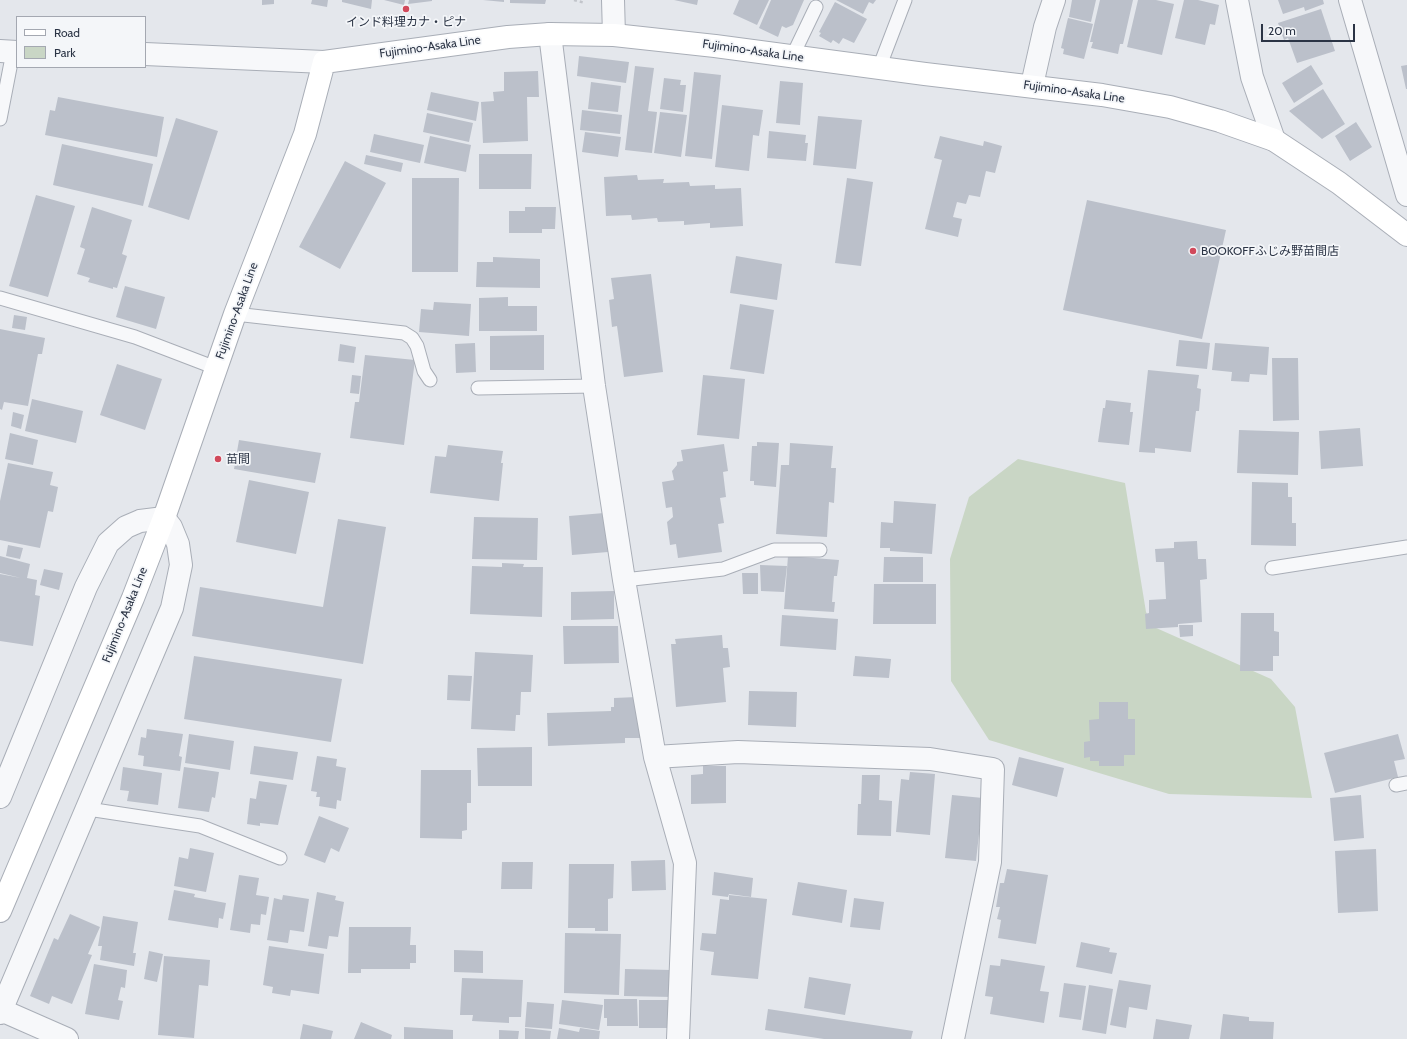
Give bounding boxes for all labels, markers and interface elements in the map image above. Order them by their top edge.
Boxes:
marker: インド料理カナ・ピナ [401,4,411,14]
place label: インド料理カナ・ピナ [346,15,466,29]
legend [16,16,146,68]
scale bar [1263,16,1357,42]
text: 20 m [1268,23,1296,38]
text: Road [54,25,80,40]
street label: Fujimino-Asaka Line [379,33,481,61]
street label: Fujimino-Asaka Line [702,37,804,65]
text: Park [54,45,76,60]
street label: Fujimino-Asaka Line [1023,78,1125,106]
place label: BOOKOFFふじみ野苗間店 [1201,244,1339,258]
marker: BOOKOFFふじみ野苗間店 [1188,246,1198,256]
street label: Fujimino-Asaka Line [213,261,261,361]
place label: 苗間 [226,452,250,466]
marker: 苗間 [213,454,223,464]
street label: Fujimino-Asaka Line [99,565,151,665]

